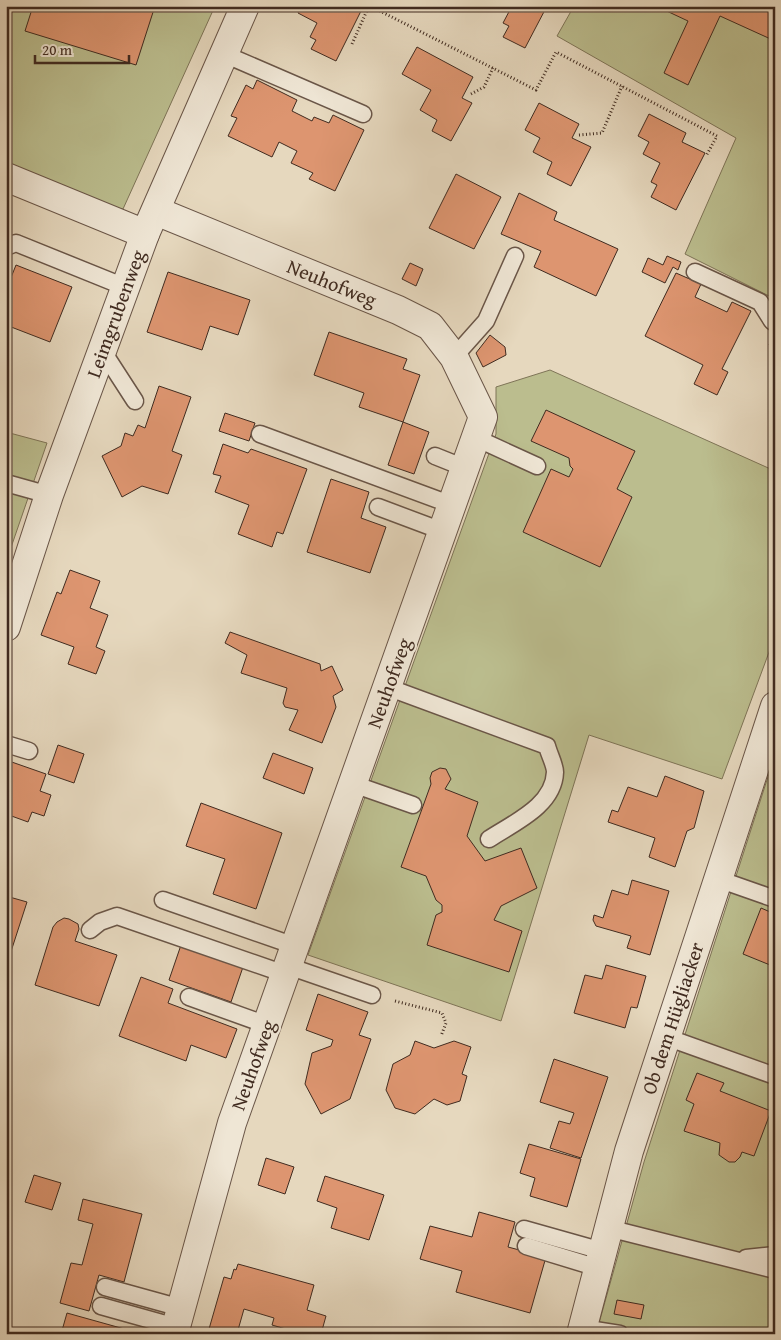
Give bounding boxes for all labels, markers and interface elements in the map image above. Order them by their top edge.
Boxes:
scale bar [35,32,129,64]
text: 20 m [42,39,73,60]
street label: Leimgrubenweg [78,245,152,382]
street label: Neuhofweg [283,251,381,314]
street label: Neuhofweg [359,634,418,732]
street label: Ob dem Hügliacker [634,938,711,1098]
street label: Neuhofweg [223,1016,282,1114]

